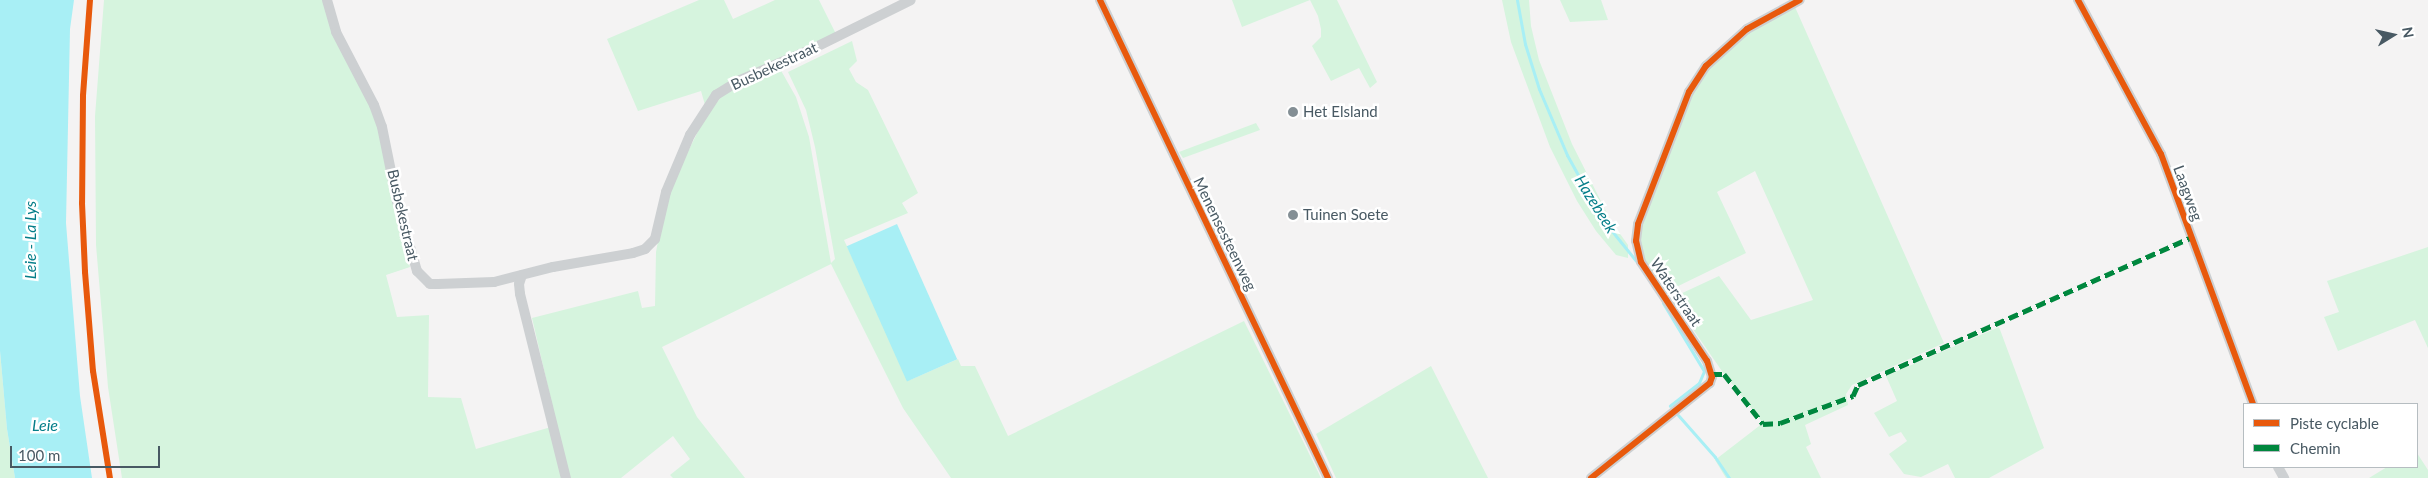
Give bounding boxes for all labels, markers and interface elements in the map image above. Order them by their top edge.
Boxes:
north arrow [2368,10,2418,60]
text: N [2399,26,2418,39]
street label: Busbekestraat [728,38,820,94]
place label: Het Elsland [1303,103,1378,121]
marker: Het Elsland [1287,106,1299,118]
street label: Laagweg [2170,163,2206,223]
street label: Busbekestraat [384,168,422,262]
water label: Hazebeek [1571,171,1621,237]
street label: Menensesteenweg [1190,174,1260,294]
water label: Leie - La Lys [20,201,40,279]
place label: Tuinen Soete [1303,206,1388,224]
marker: Tuinen Soete [1287,209,1299,221]
street label: Waterstraat [1647,255,1705,329]
legend [2243,403,2418,468]
text: Piste cyclable [2290,414,2379,432]
water label: Leie [32,415,58,435]
scale bar [12,436,162,468]
text: Chemin [2290,439,2341,457]
text: 100 m [18,446,60,464]

